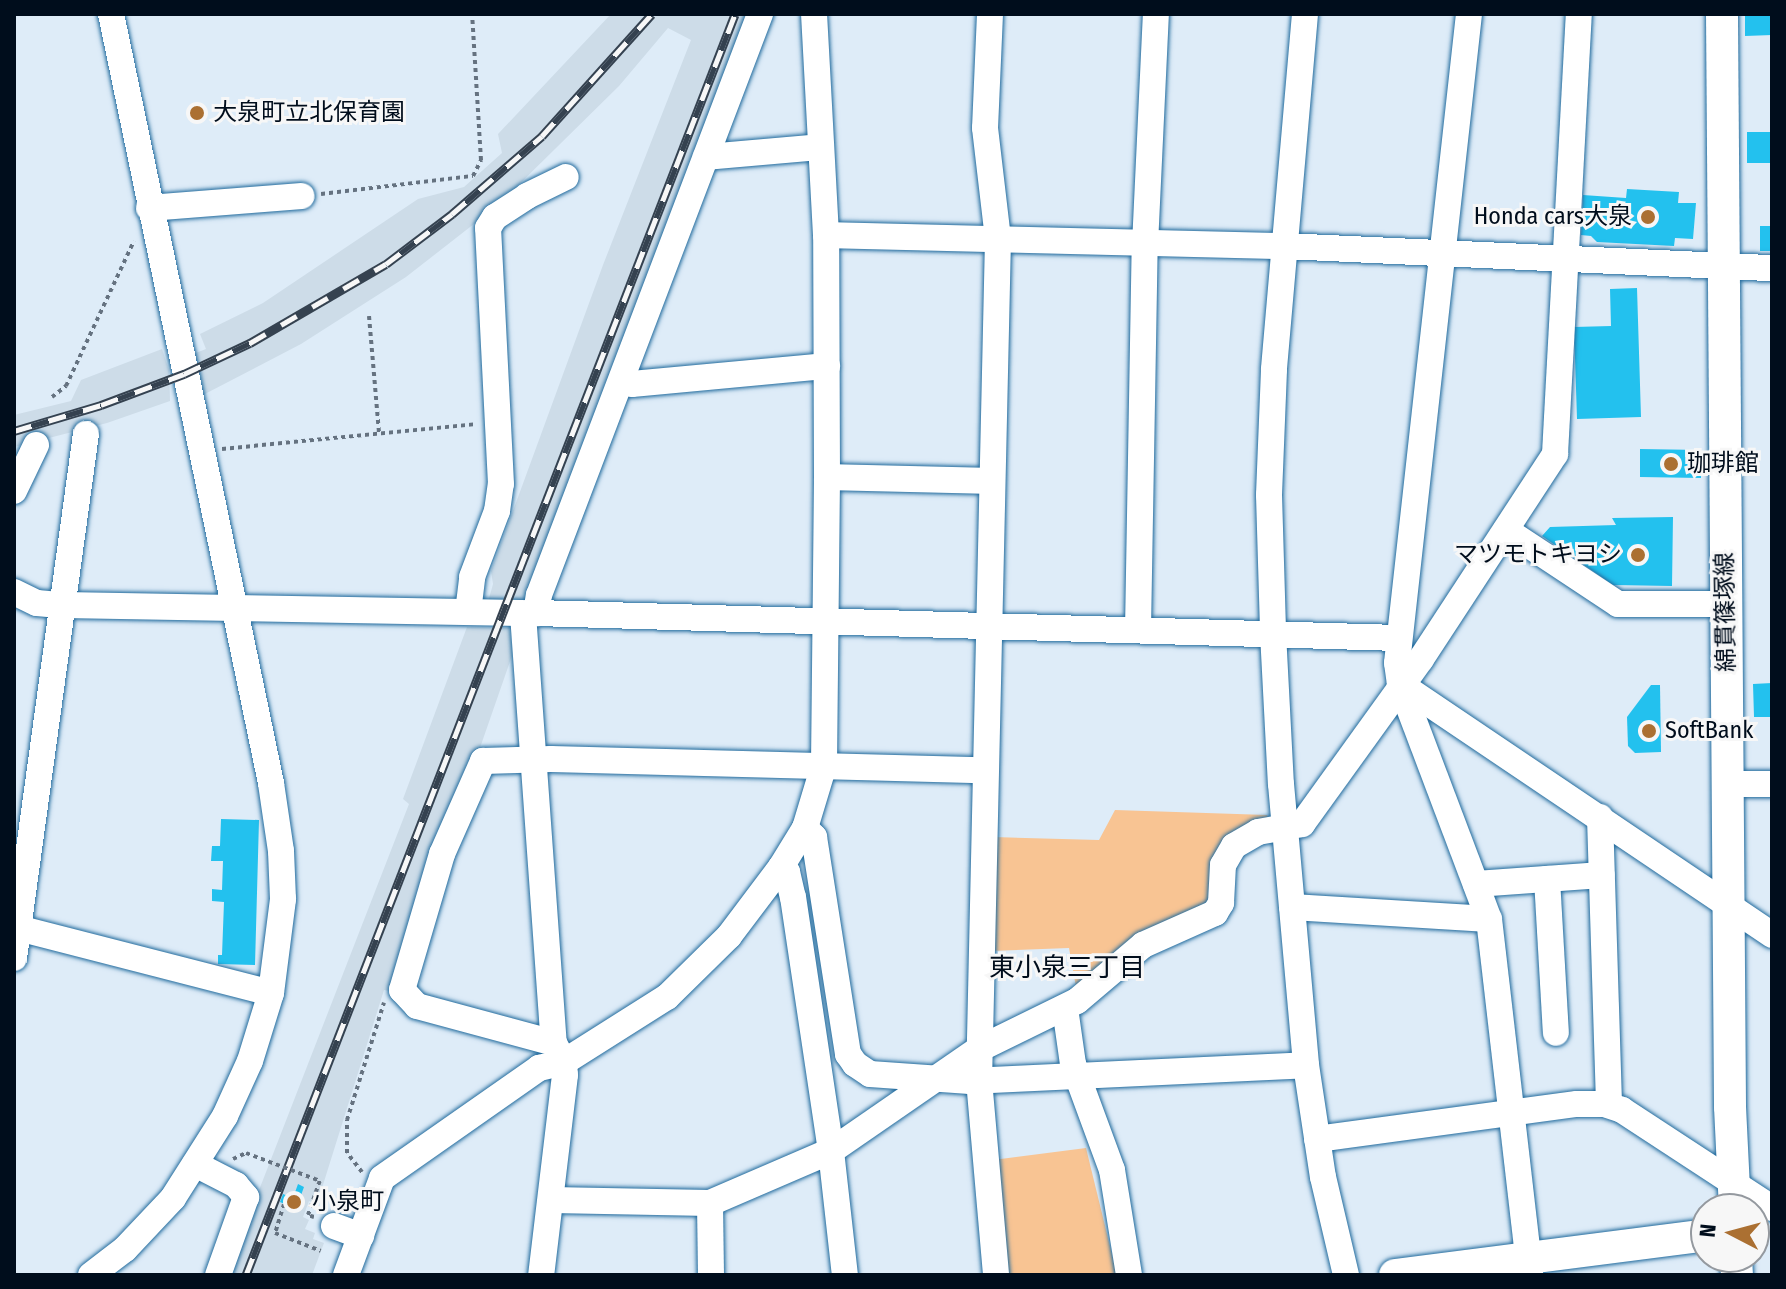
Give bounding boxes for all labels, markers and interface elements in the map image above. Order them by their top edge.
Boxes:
place label: 大泉町立北保育園 [213,99,405,127]
marker: 大泉町立北保育園 [188,104,206,122]
place label: Honda cars大泉 [1474,203,1632,231]
marker: Honda cars大泉 [1639,208,1657,226]
place label: 珈琲館 [1687,450,1759,478]
marker: 珈琲館 [1662,455,1680,473]
place label: マツモトキヨシ [1454,541,1622,569]
marker: マツモトキヨシ [1629,546,1647,564]
street label: 綿貫篠塚線 [1711,552,1741,672]
place label: SoftBank [1665,717,1753,745]
marker: SoftBank [1640,722,1658,740]
district label: 東小泉三丁目 [989,952,1145,984]
place label: 小泉町 [312,1188,384,1216]
marker: 小泉町 [283,1191,305,1213]
north arrow [1690,1193,1770,1273]
text: N [1694,1223,1722,1239]

